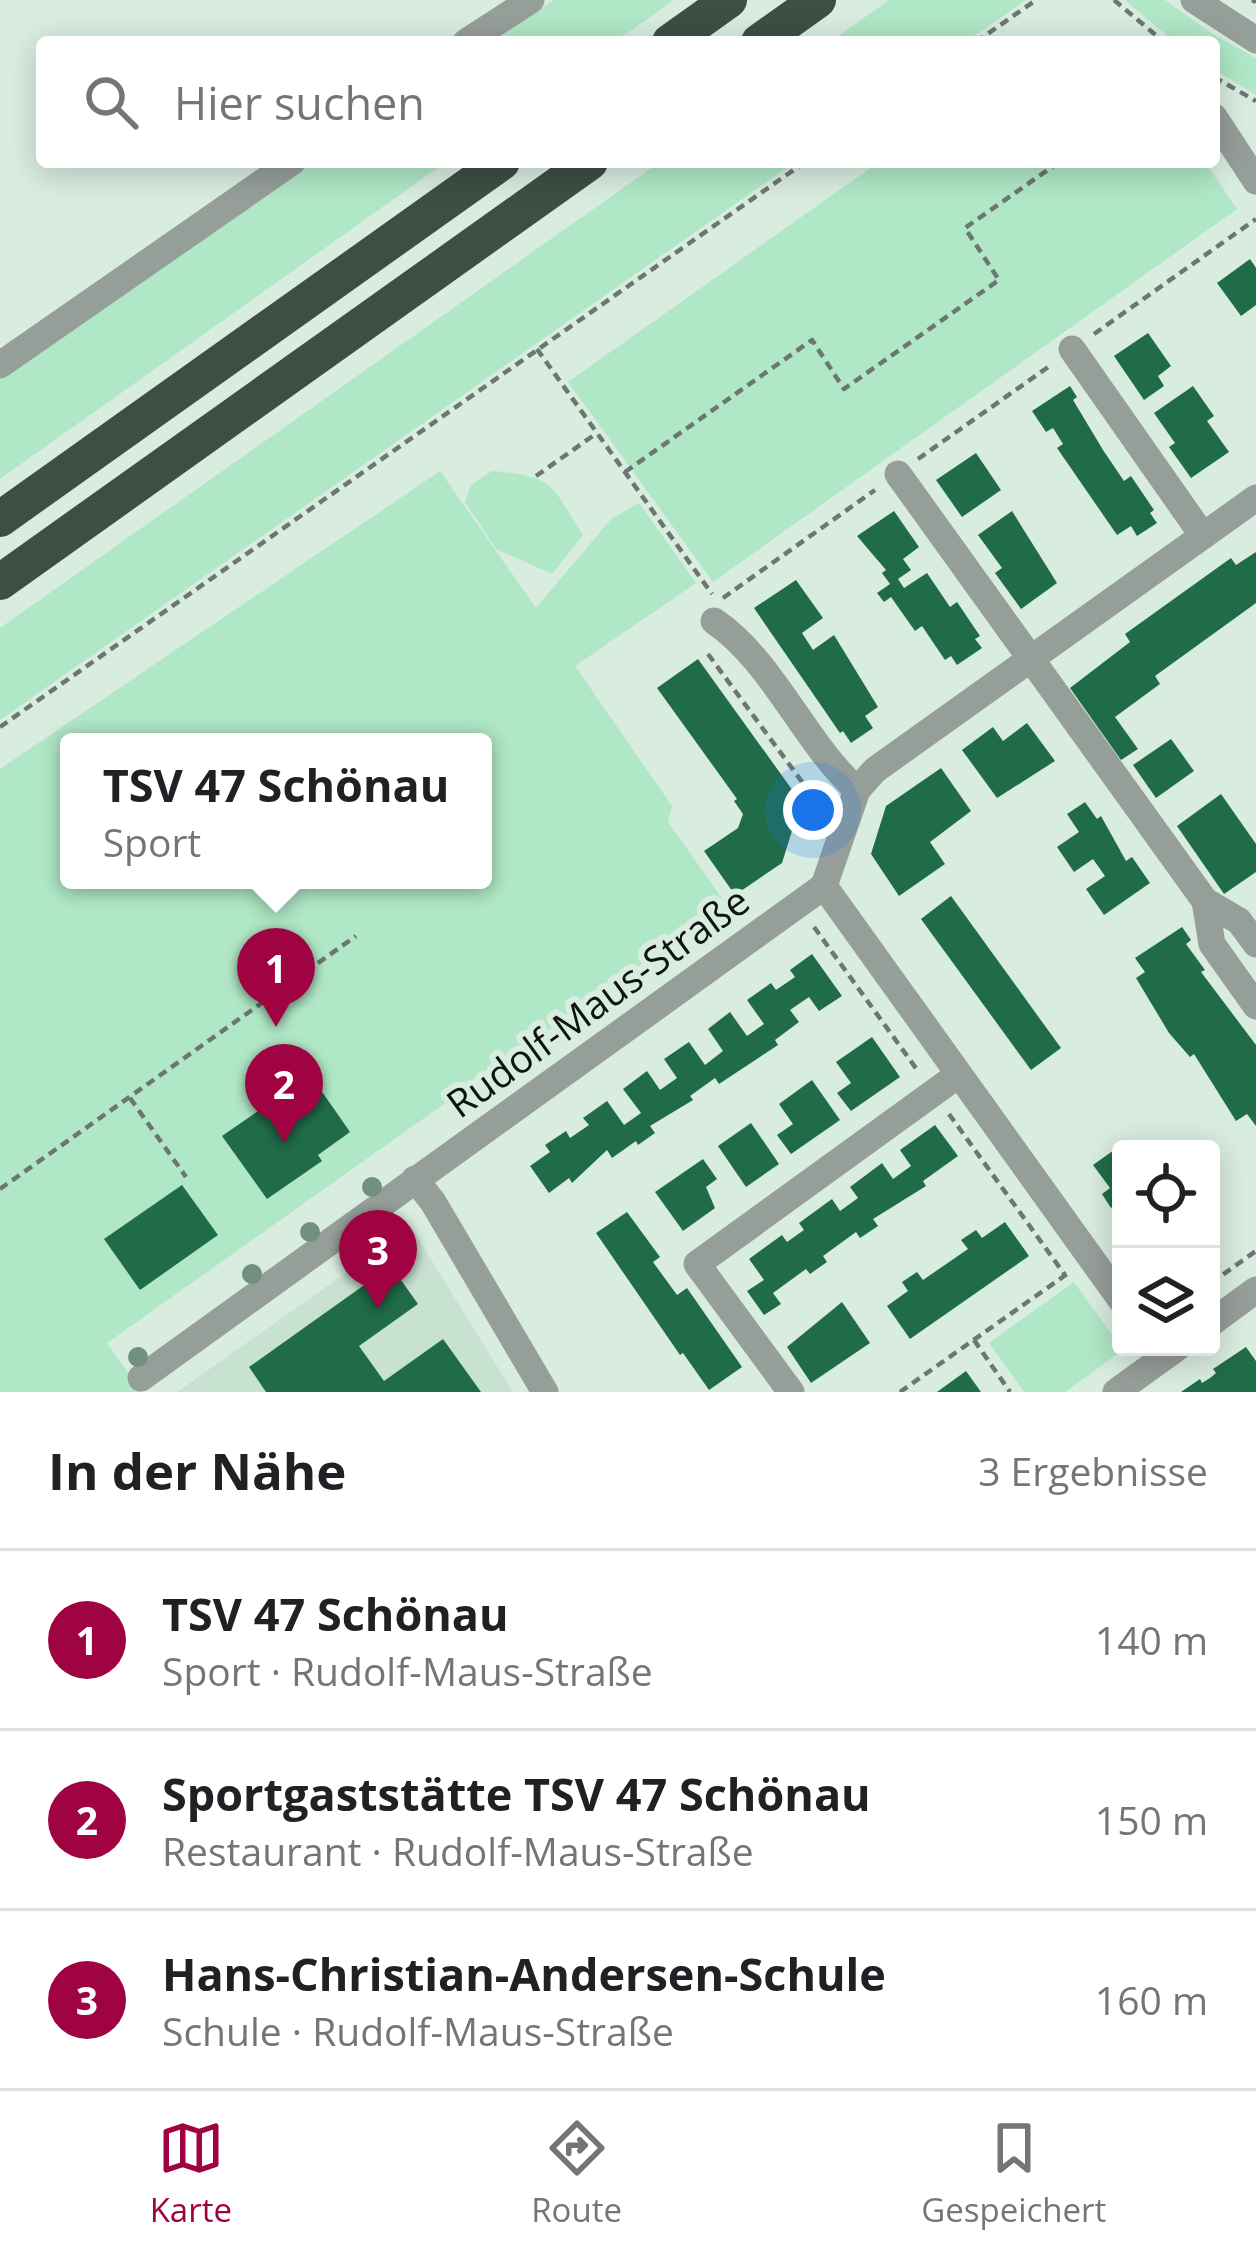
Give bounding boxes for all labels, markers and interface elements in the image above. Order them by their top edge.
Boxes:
search box [36,36,1220,168]
icon: search [78,69,144,135]
text: Hier suchen [174,72,425,133]
popup [60,733,492,889]
text: TSV 47 Schönau [103,754,449,815]
your location [783,780,843,840]
text: Sport [103,815,201,868]
street label: Rudolf-Maus-Straße [435,873,759,1129]
pin: 1 [237,928,315,1027]
pin: 2 [245,1044,323,1143]
map controls [1112,1140,1220,1356]
button: locate [1112,1140,1220,1248]
pin: 3 [339,1210,417,1309]
button: layers [1112,1248,1220,1356]
text: In der Nähe [48,1435,346,1505]
text: 3 Ergebnisse [978,1444,1208,1497]
text: TSV 47 Schönau [162,1583,509,1644]
text: 1 [76,1613,98,1666]
text: 140 m [1095,1613,1208,1666]
text: Sport · Rudolf-Maus-Straße [162,1644,653,1697]
text: Sportgaststätte TSV 47 Schönau [162,1763,871,1824]
text: 2 [76,1793,98,1846]
text: 150 m [1095,1793,1208,1846]
text: Restaurant · Rudolf-Maus-Straße [162,1824,754,1877]
text: Hans-Christian-Andersen-Schule [162,1943,886,2004]
text: 3 [76,1973,98,2026]
text: 160 m [1095,1973,1208,2026]
text: Schule · Rudolf-Maus-Straße [162,2004,674,2057]
tab: Karte [150,2115,232,2232]
tab: Route [531,2115,622,2232]
tab: Gespeichert [921,2115,1106,2232]

